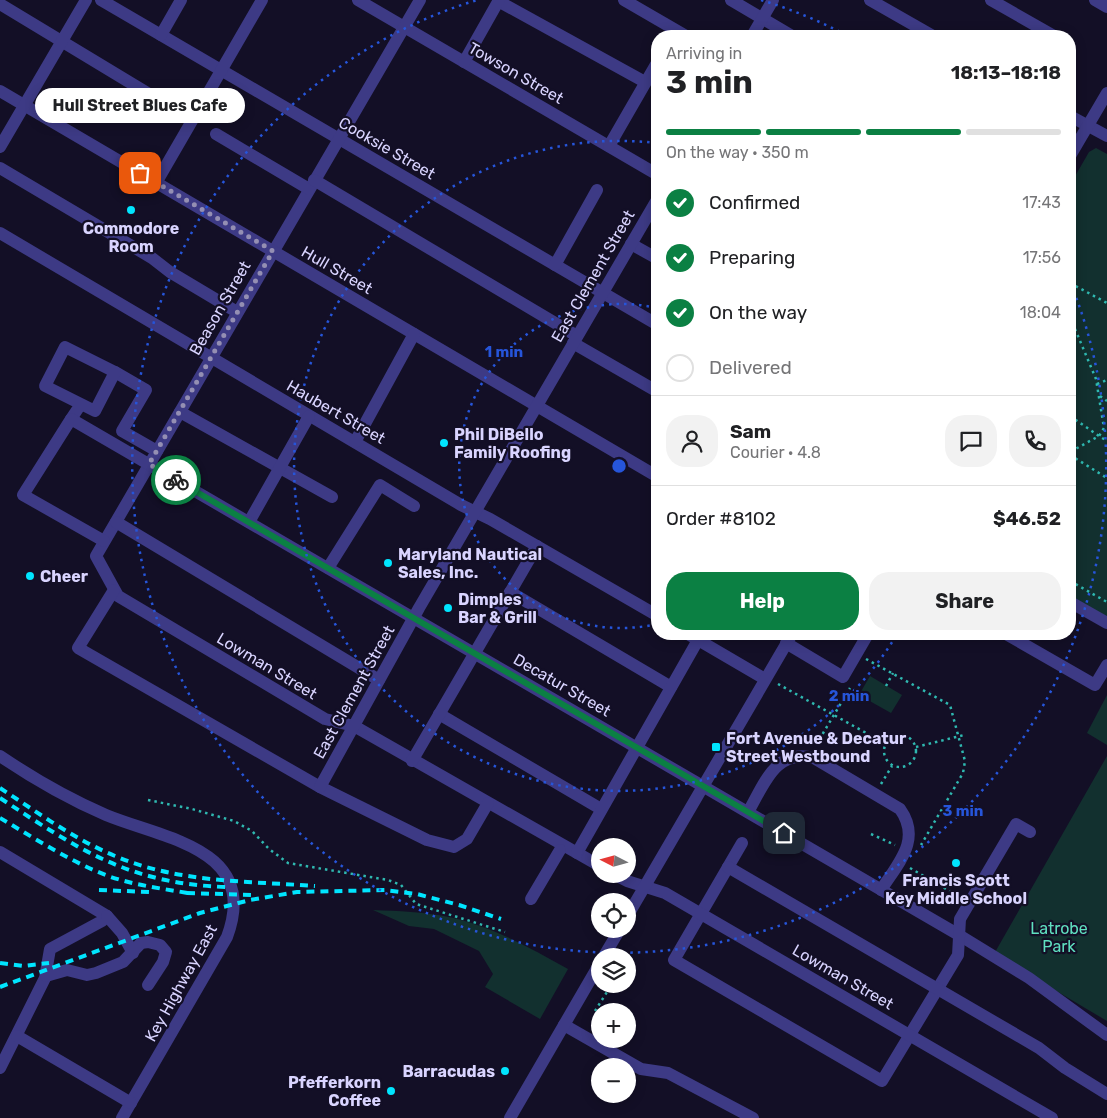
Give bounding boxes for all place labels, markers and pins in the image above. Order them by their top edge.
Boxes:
callout: Hull Street Blues Cafe [35,88,245,123]
pin [119,152,161,194]
marker: Commodore Room [125,204,137,216]
place label: Commodore Room [83,219,179,256]
place label: Phil DiBello Family Roofing [454,425,571,462]
marker: Phil DiBello Family Roofing [438,437,450,449]
centre of rings [610,457,628,475]
place label: Maryland Nautical Sales, Inc. [398,545,542,582]
marker: Maryland Nautical Sales, Inc. [382,557,394,569]
place label: Cheer [40,567,89,586]
marker: Cheer [24,570,36,582]
place label: Dimples Bar & Grill [458,590,537,627]
marker: Dimples Bar & Grill [442,602,454,614]
place label: Fort Avenue & Decatur Street Westbound [726,729,907,766]
marker: Fort Avenue & Decatur Street Westbound [710,741,722,753]
pin [763,812,805,854]
marker: Francis Scott Key Middle School [950,857,962,869]
place label: Francis Scott Key Middle School [885,871,1027,908]
place label: Barracudas [402,1062,495,1081]
marker: Barracudas [499,1065,511,1077]
place label: Pfefferkorn Coffee [288,1073,381,1110]
marker: Pfefferkorn Coffee [385,1085,397,1097]

